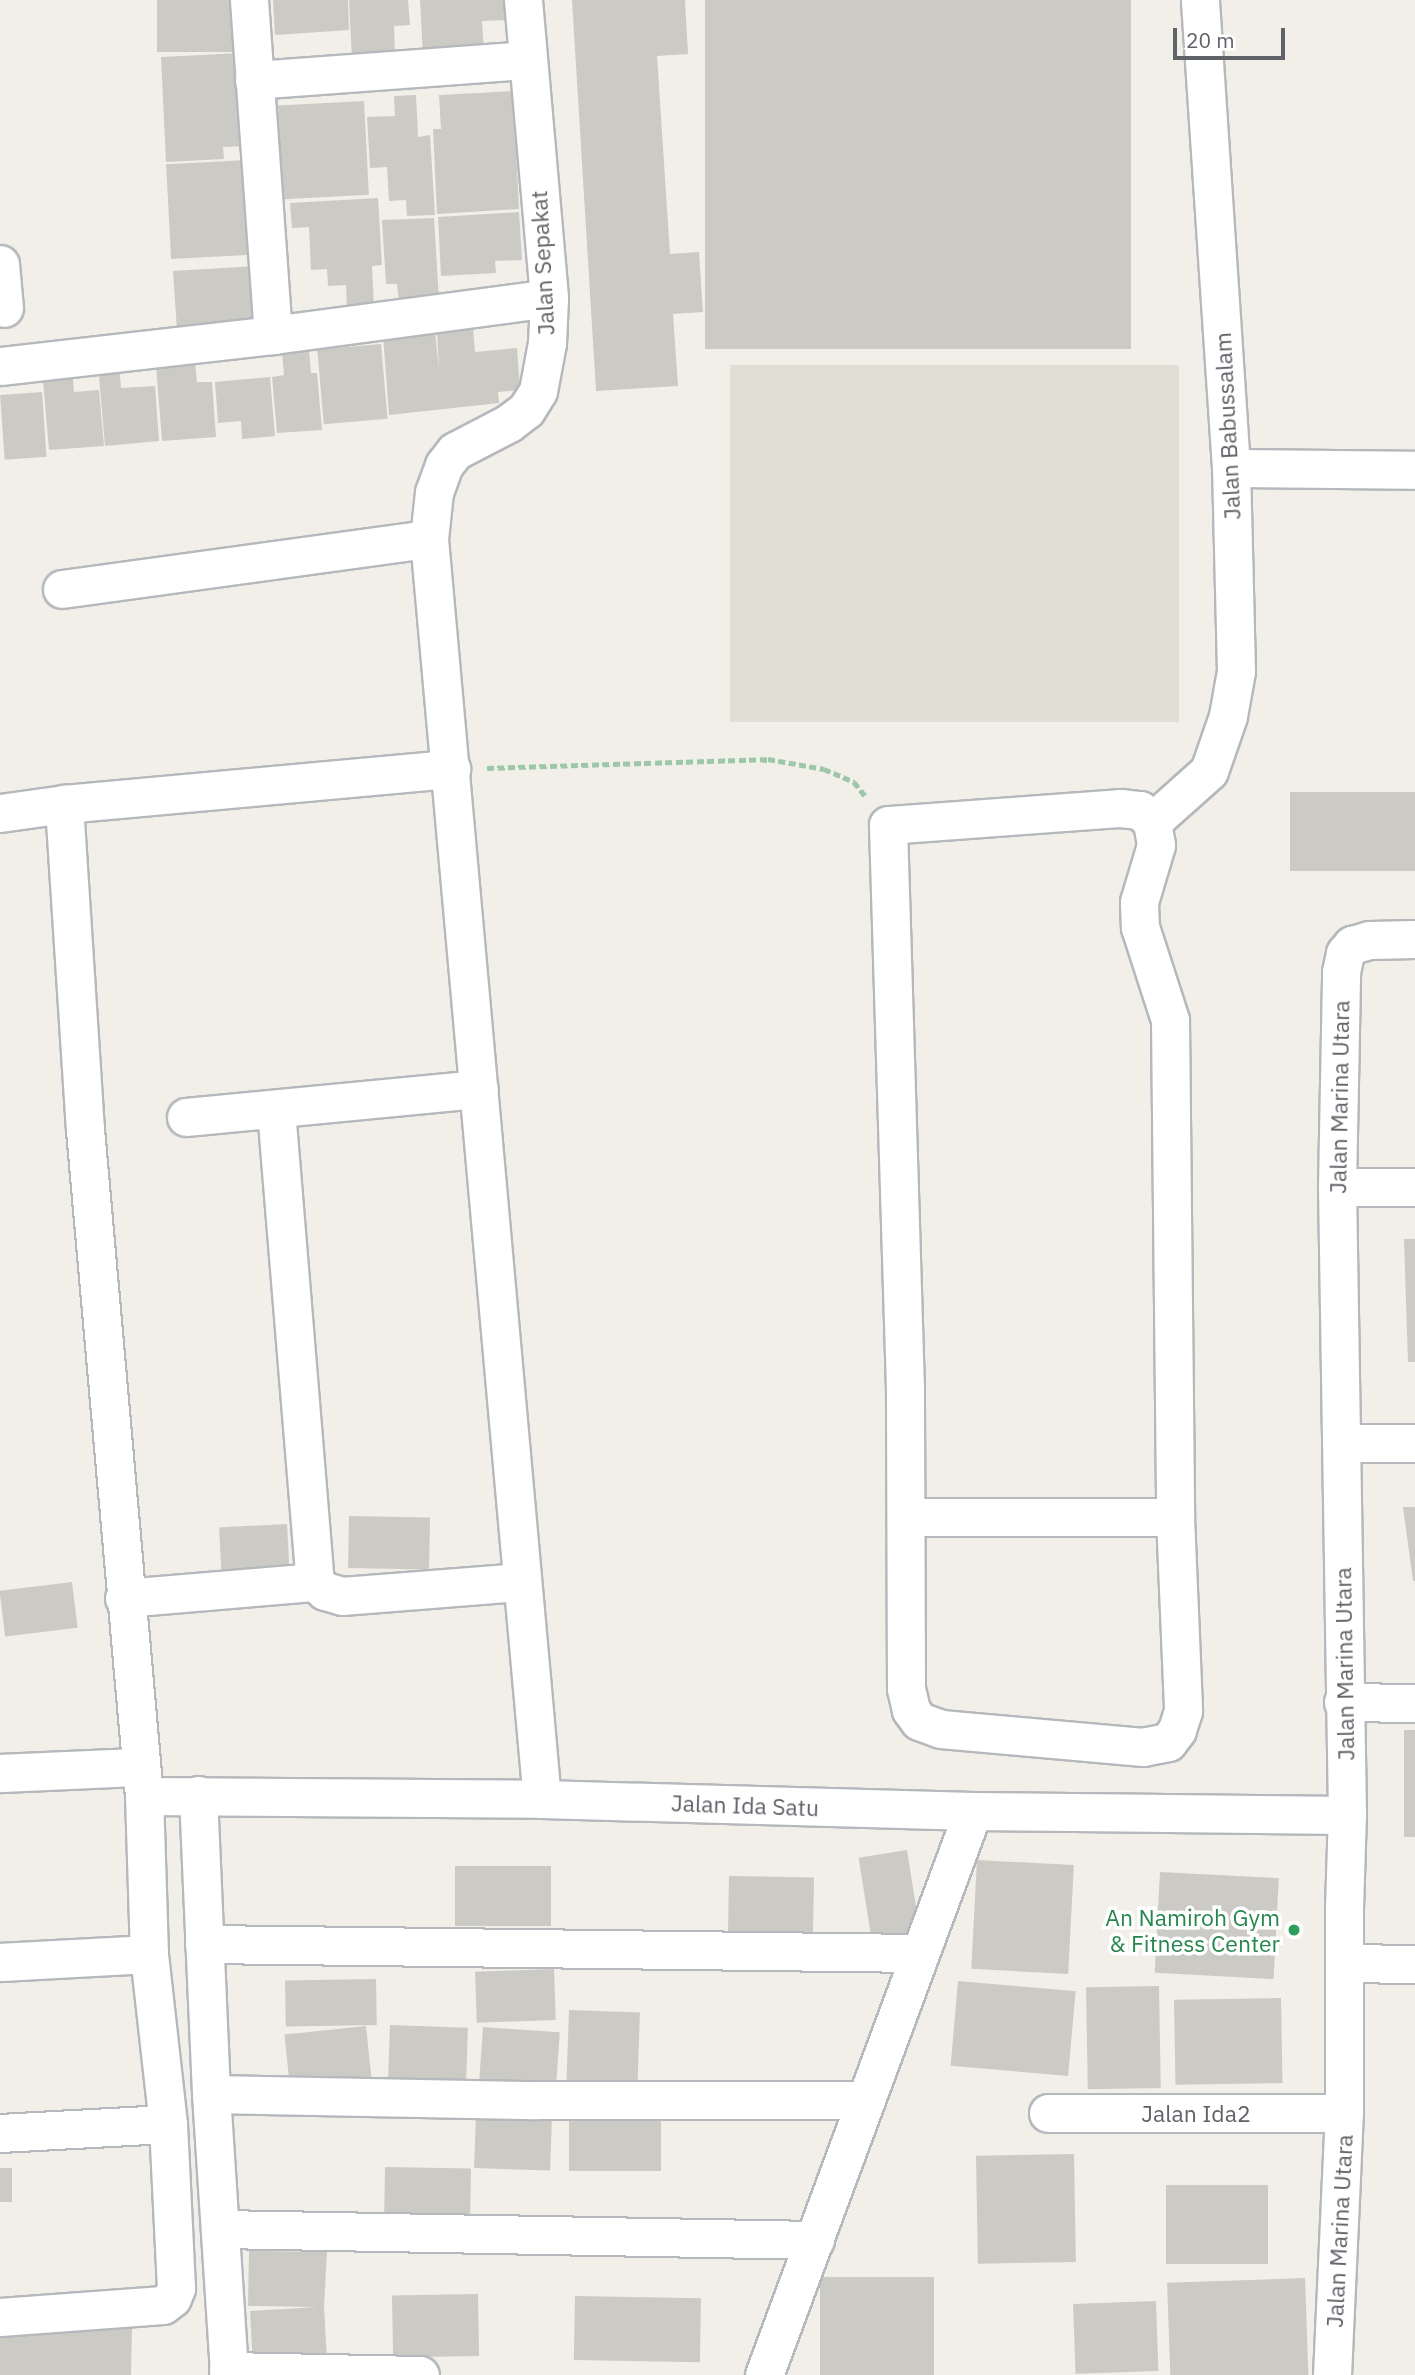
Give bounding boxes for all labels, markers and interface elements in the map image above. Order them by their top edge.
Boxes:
scale bar [1177,14,1289,58]
text: 20 m [1186,26,1235,54]
street label: Jalan Sepakat [524,190,560,336]
street label: Jalan Babussalam [1208,331,1246,521]
street label: Jalan Marina Utara [1324,1000,1354,1194]
street label: Jalan Marina Utara [1329,1567,1359,1761]
street label: Jalan Ida Satu [671,1789,819,1821]
place label: An Namiroh Gym & Fitness Center [1105,1903,1280,1957]
marker: An Namiroh Gym & Fitness Center [1286,1922,1302,1938]
street label: Jalan Ida2 [1141,2099,1251,2127]
street label: Jalan Marina Utara [1320,2134,1358,2328]

